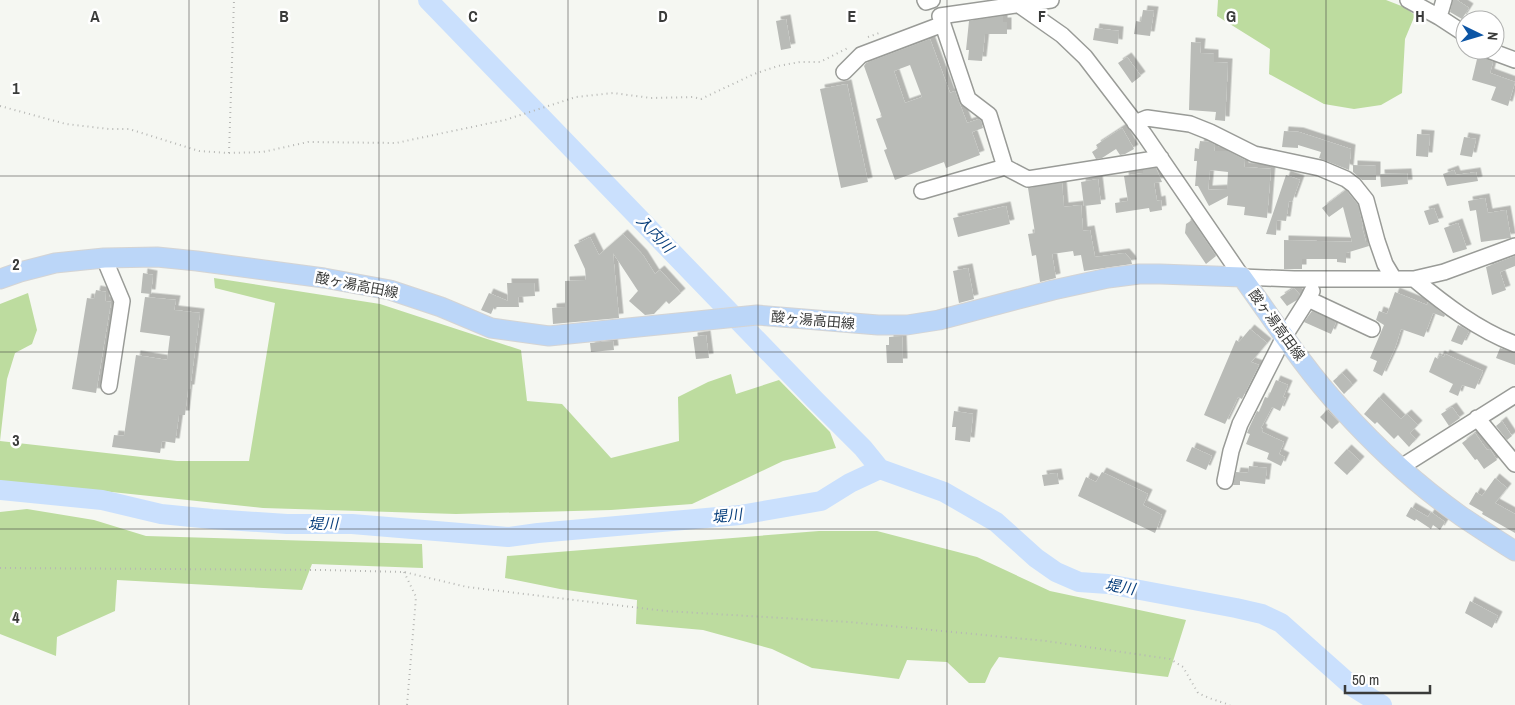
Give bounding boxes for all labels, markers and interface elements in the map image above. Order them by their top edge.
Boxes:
text: A [90,5,100,27]
text: B [279,5,289,27]
text: C [468,5,478,27]
text: D [658,5,668,27]
text: E [848,5,857,27]
text: F [1038,5,1046,27]
text: G [1226,5,1236,27]
text: H [1415,5,1425,27]
north arrow [1455,10,1505,60]
text: N [1484,31,1502,41]
text: 1 [12,77,20,99]
water label: 入内川 [632,210,680,259]
text: 2 [12,253,20,275]
street label: 酸ヶ湯高田線 [314,268,400,302]
street label: 酸ヶ湯高田線 [1245,286,1309,364]
street label: 酸ヶ湯高田線 [770,307,856,333]
text: 3 [12,429,20,451]
water label: 堤川 [711,503,745,528]
water label: 堤川 [308,513,340,534]
water label: 堤川 [1104,574,1139,600]
text: 4 [12,606,20,628]
scale bar [1345,662,1430,694]
text: 50 m [1352,669,1379,690]

